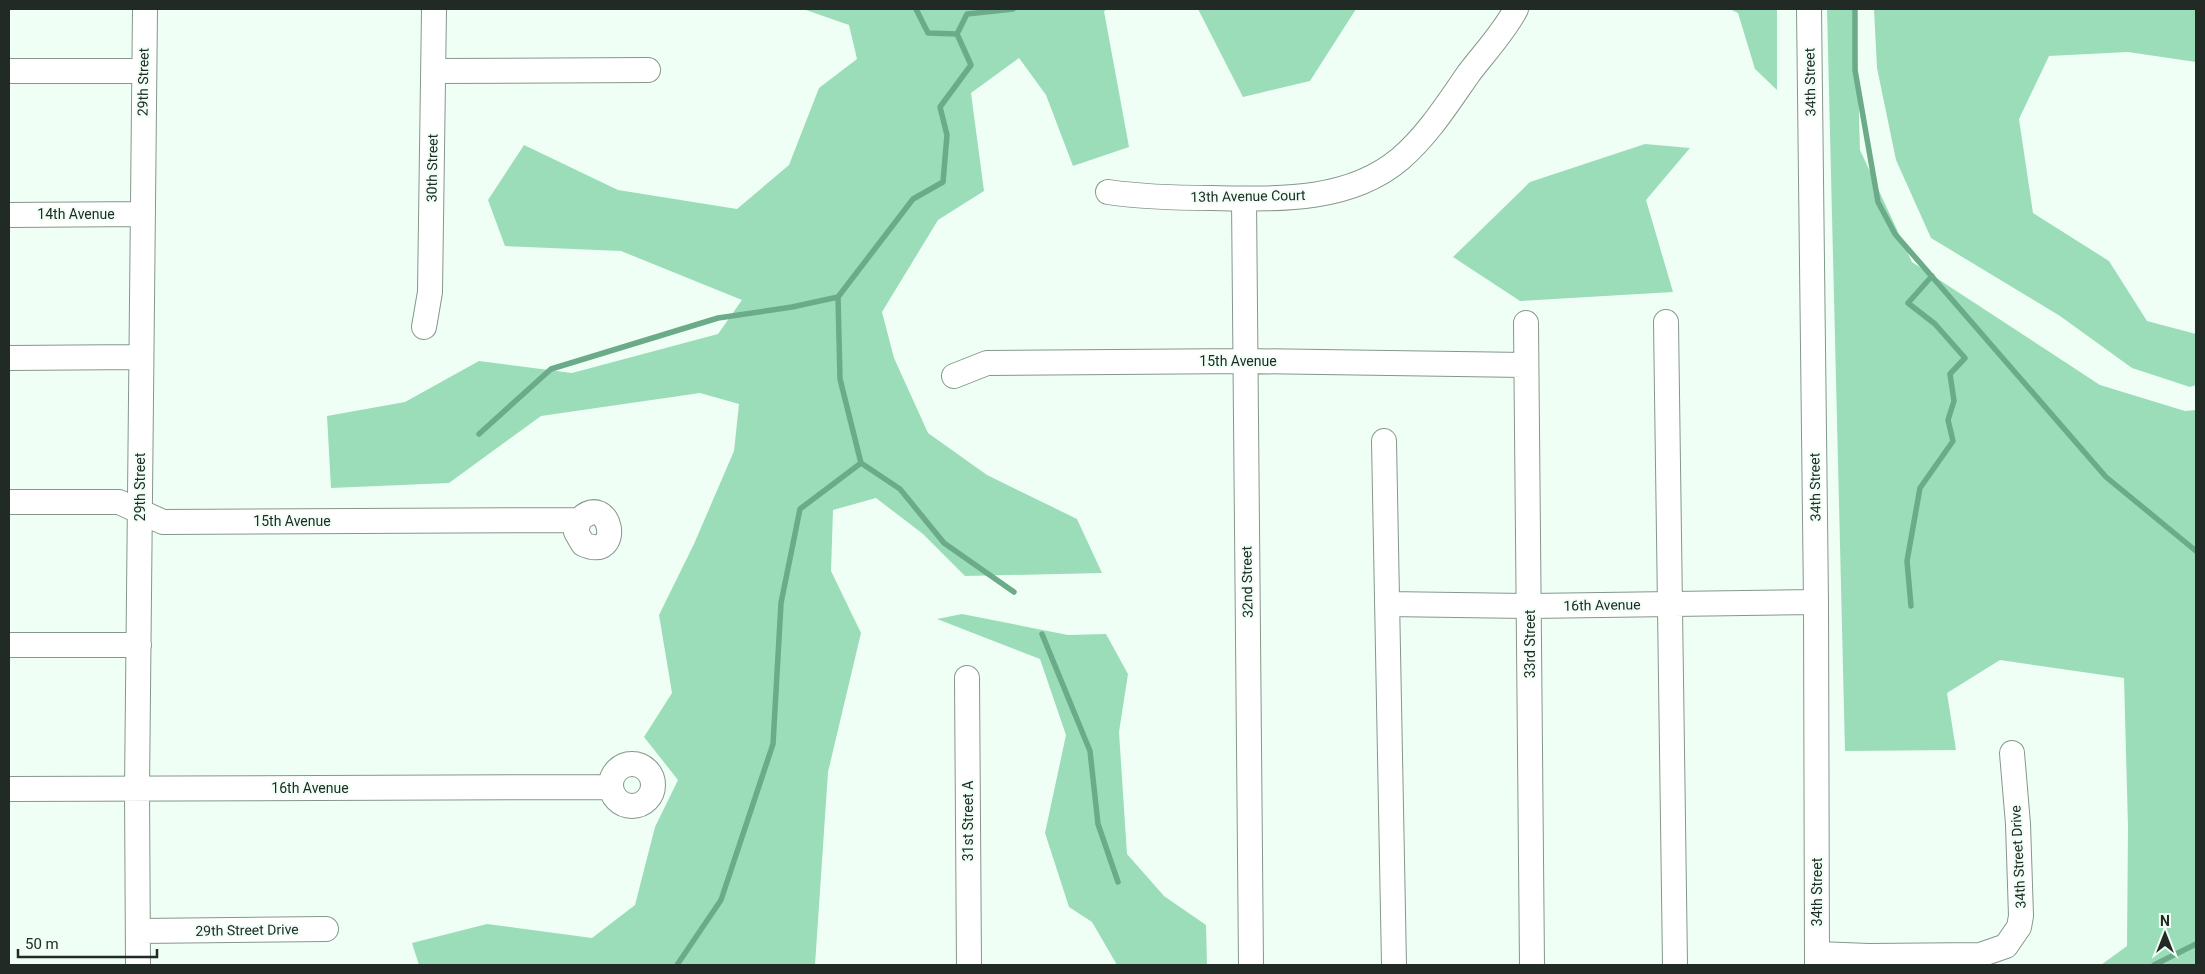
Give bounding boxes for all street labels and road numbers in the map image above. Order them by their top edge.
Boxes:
street label: 29th Street [134,47,152,116]
street label: 34th Street [1801,47,1819,116]
street label: 30th Street [423,133,441,202]
street label: 13th Avenue Court [1190,187,1306,205]
street label: 14th Avenue [37,206,115,222]
street label: 15th Avenue [1199,353,1277,369]
street label: 29th Street [132,452,148,521]
street label: 34th Street [1806,452,1824,521]
street label: 15th Avenue [253,513,331,529]
street label: 32nd Street [1238,546,1256,618]
street label: 16th Avenue [1563,596,1641,614]
street label: 33rd Street [1522,609,1538,678]
street label: 16th Avenue [271,780,349,796]
street label: 31st Street A [960,781,976,861]
street label: 34th Street Drive [2007,805,2029,909]
street label: 34th Street [1809,857,1825,926]
street label: 29th Street Drive [195,921,299,939]

